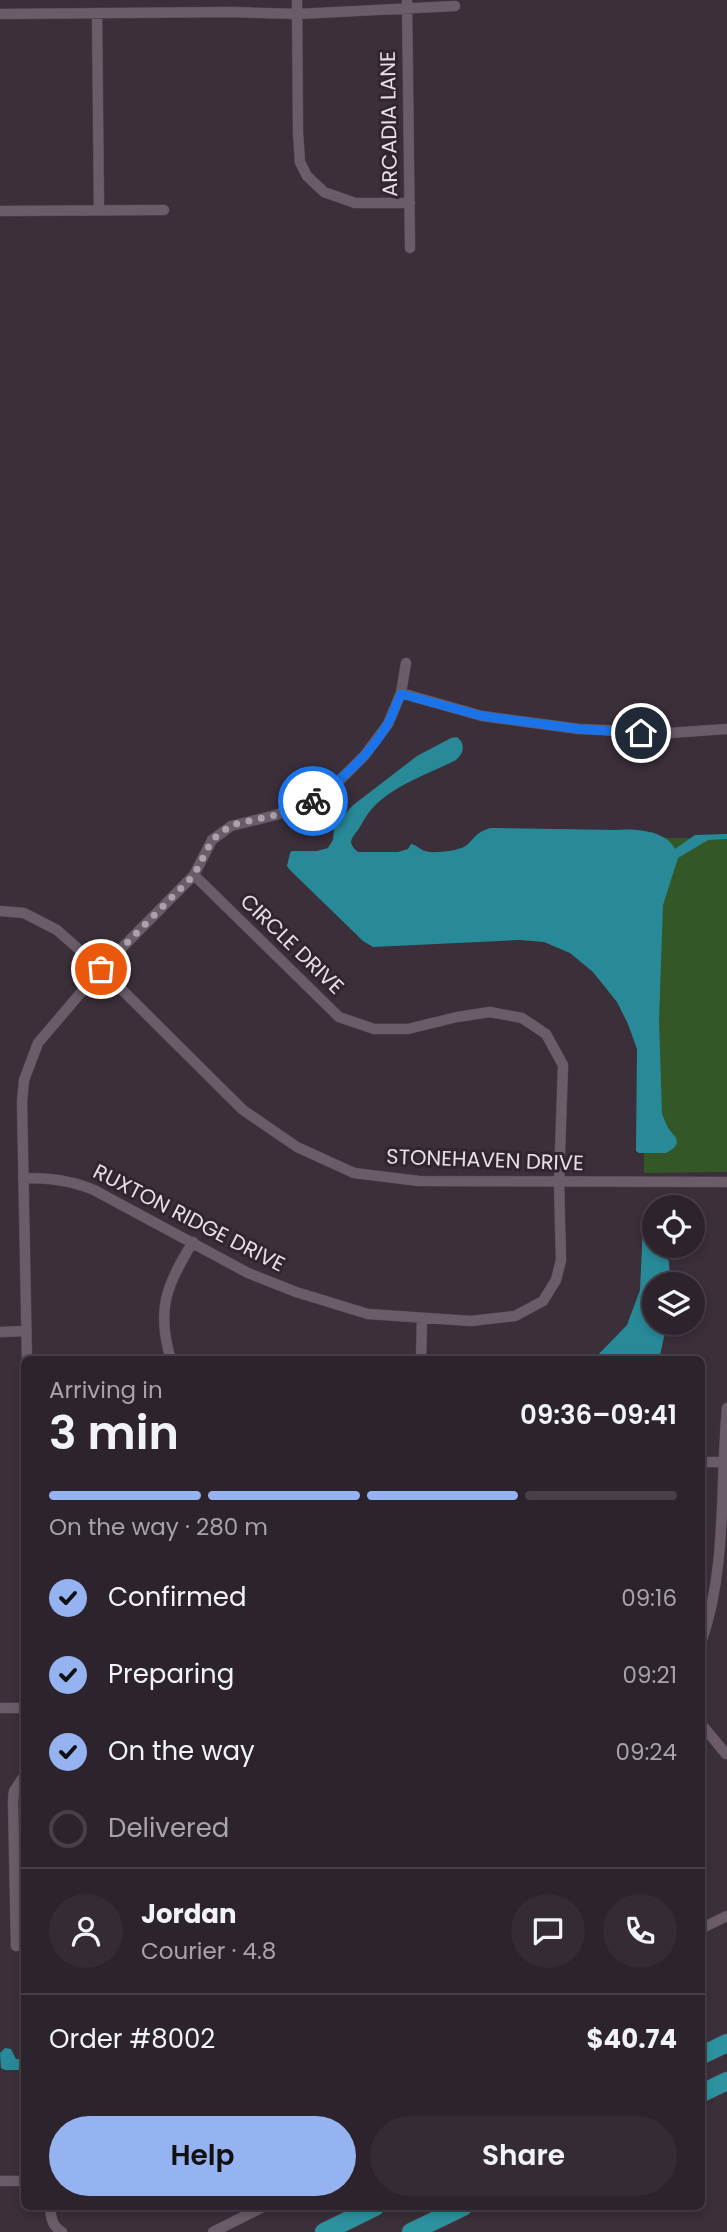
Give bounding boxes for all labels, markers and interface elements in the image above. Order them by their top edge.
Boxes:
street label: ARCADIA LANE [373,51,404,197]
pin [611,703,671,763]
icon: home [622,714,660,752]
courier [278,766,348,836]
icon: bike [294,782,332,820]
street label: CIRCLE DRIVE [234,887,350,1000]
pin [71,939,131,999]
icon: bag [82,950,120,988]
street label: STONEHAVEN DRIVE [386,1142,584,1177]
street label: RUXTON RIDGE DRIVE [88,1157,290,1278]
map controls [642,1195,705,1335]
button: locate [642,1195,705,1258]
button: layers [642,1272,705,1335]
text: Arriving in [49,1374,163,1406]
text: 09:36–09:41 [520,1397,677,1433]
text: 3 min [49,1401,179,1465]
text: On the way · 280 m [49,1511,268,1543]
icon: check [49,1579,87,1617]
text: Confirmed [108,1579,246,1615]
text: 09:16 [621,1582,677,1614]
icon: check [49,1656,87,1694]
text: Preparing [108,1656,234,1692]
text: 09:21 [623,1659,677,1691]
icon: check [49,1733,87,1771]
text: On the way [108,1733,255,1769]
text: 09:24 [615,1736,677,1768]
text: Delivered [108,1810,229,1846]
button: person [49,1894,123,1968]
button: chat [511,1894,585,1968]
button: phone [603,1894,677,1968]
text: Jordan [141,1896,237,1932]
text: Courier · 4.8 [141,1935,276,1967]
text: Order #8002 [49,2021,215,2057]
text: $40.74 [586,2021,677,2057]
button: Help [49,2116,356,2196]
button: Share [370,2116,677,2196]

